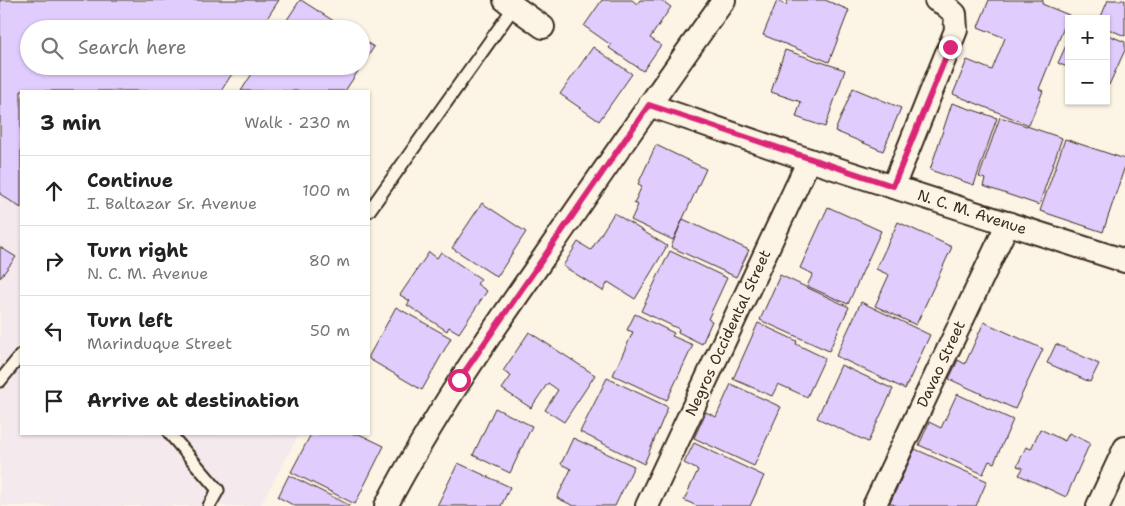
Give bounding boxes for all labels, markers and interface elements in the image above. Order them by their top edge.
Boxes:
map controls [1065,15,1110,105]
button: + [1065,15,1110,60]
search box [20,20,370,75]
icon: search [38,34,66,62]
text: Search here [78,35,187,60]
route end [939,36,962,59]
button: − [1065,60,1110,105]
text: 3 min [40,109,101,137]
text: Walk · 230 m [244,112,350,133]
text: Continue [87,168,173,193]
icon: ahead [40,177,68,205]
text: 100 m [302,180,350,201]
street label: N. C. M. Avenue [915,185,1029,239]
text: I. Baltazar Sr. Avenue [87,193,257,214]
text: Turn right [87,238,188,263]
icon: right [40,247,68,275]
street label: Negros Occidental Street [681,247,775,419]
text: 80 m [309,250,350,271]
text: N. C. M. Avenue [87,263,208,284]
text: Turn left [87,308,173,333]
icon: left [40,317,68,345]
street label: Davao Street [912,317,970,411]
text: 50 m [310,320,350,341]
text: Marinduque Street [87,333,232,354]
route start [448,369,471,392]
icon: arrive [40,387,68,415]
text: Arrive at destination [87,388,299,413]

